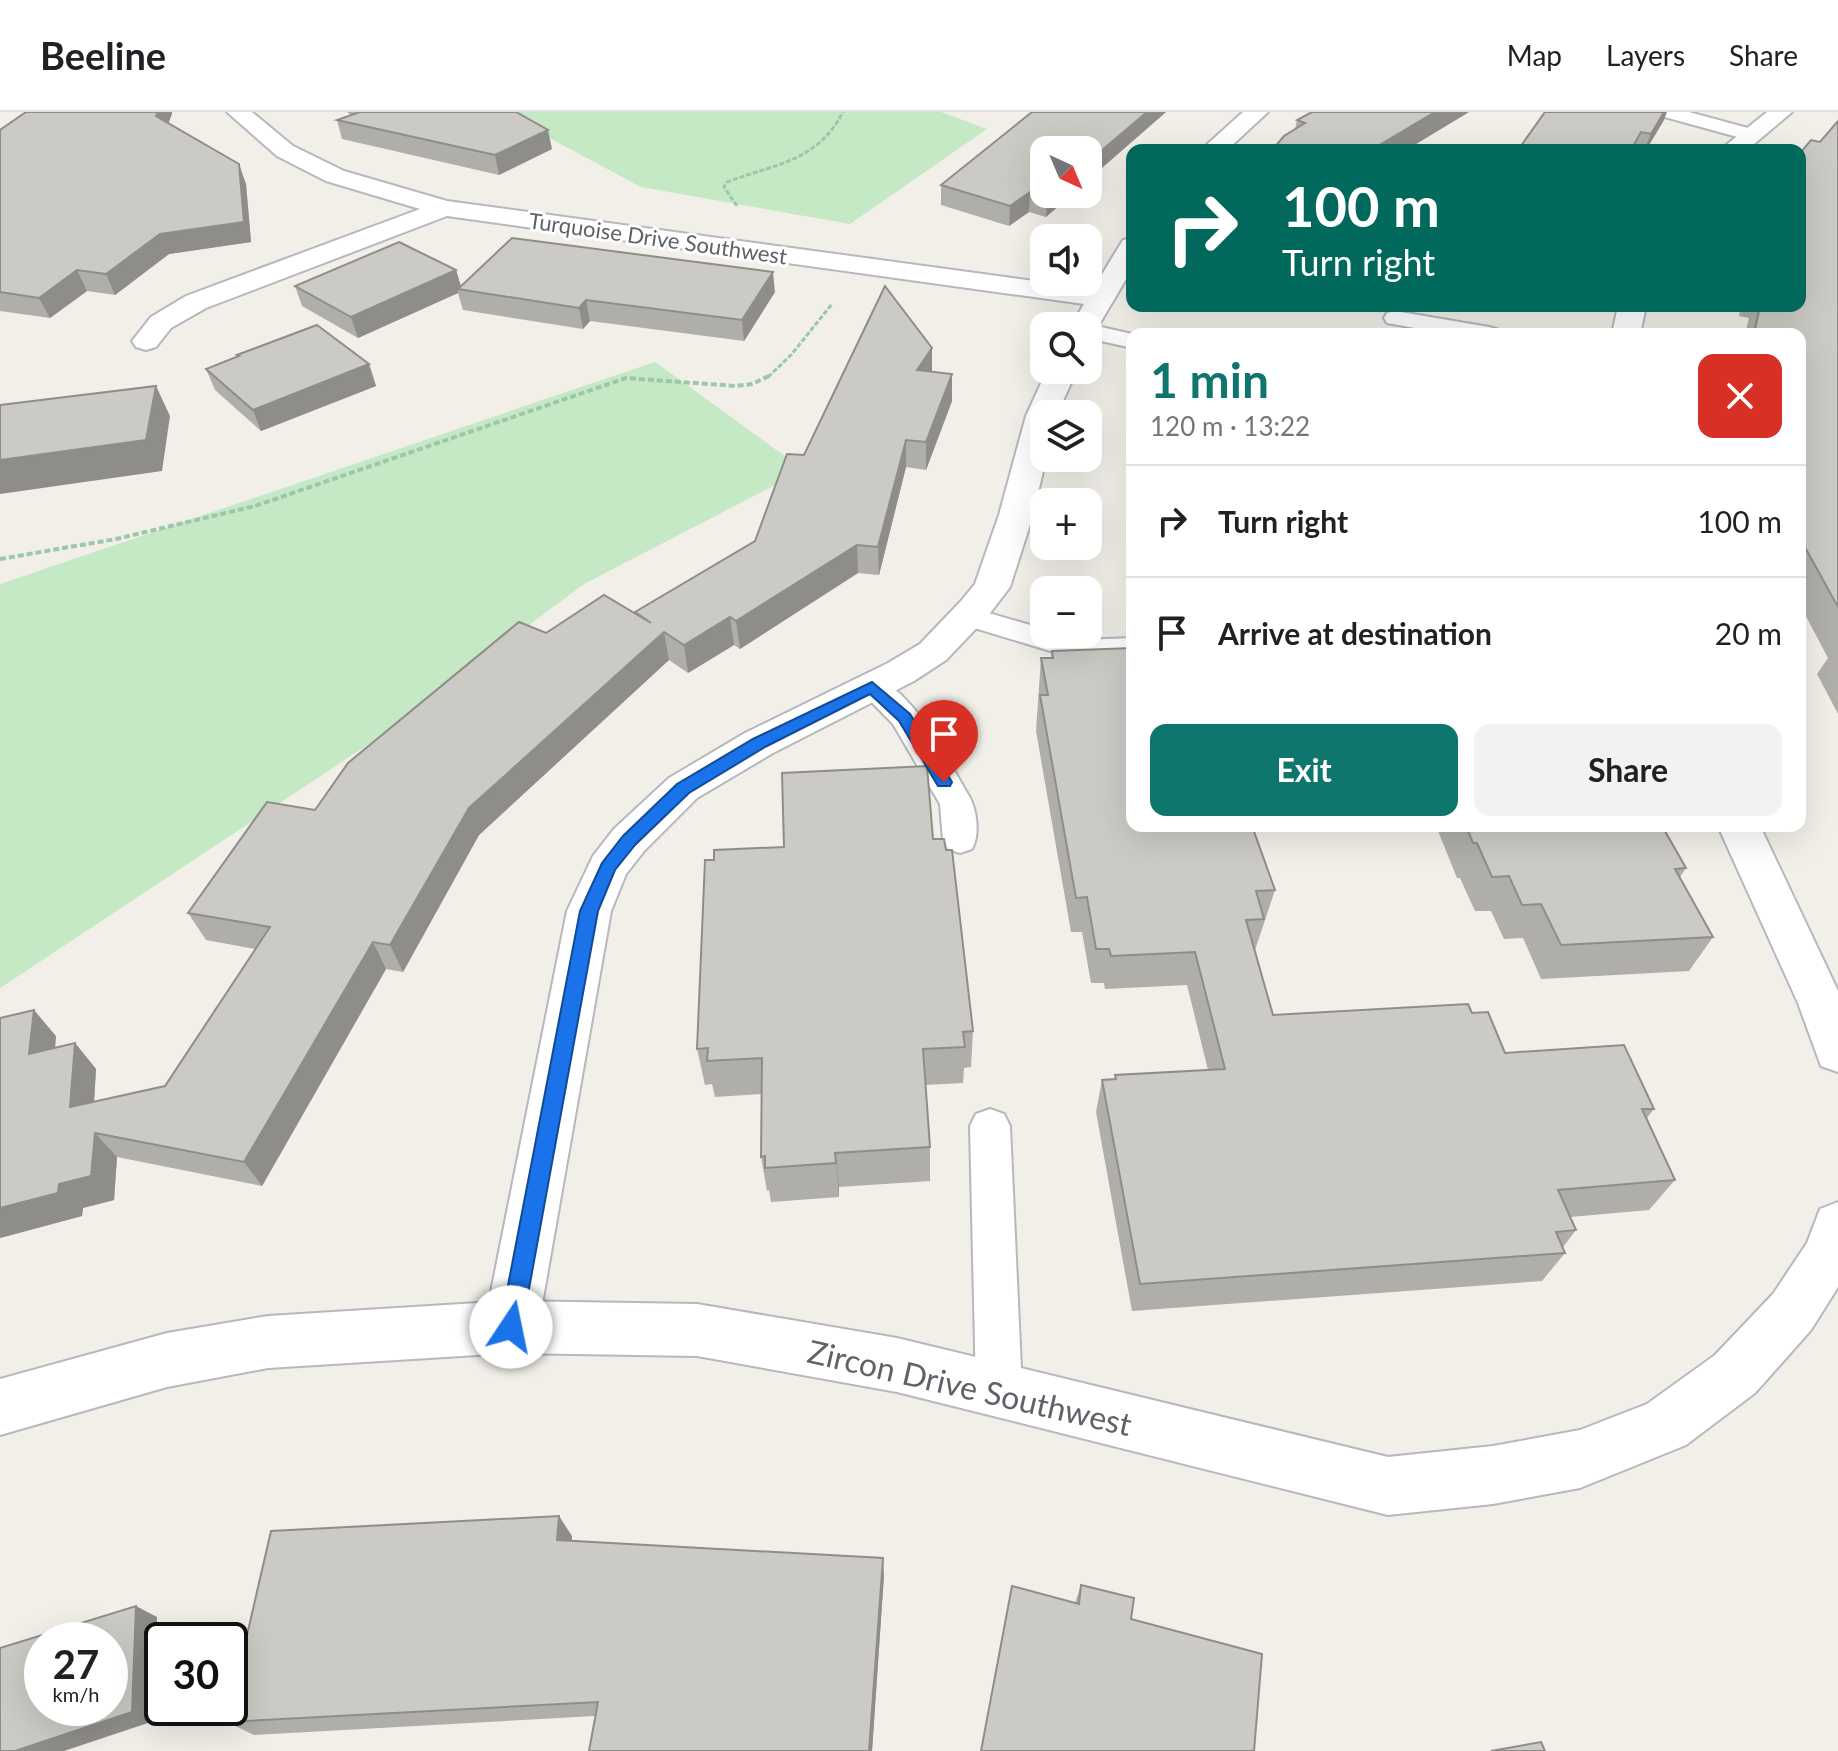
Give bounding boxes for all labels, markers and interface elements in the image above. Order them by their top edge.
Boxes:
text: Beeline [40,32,166,78]
text: Map [1507,38,1562,72]
text: Layers [1606,38,1685,72]
text: Share [1729,38,1798,72]
north arrow [1030,136,1102,208]
map controls [1030,136,1102,648]
text: 100 m [1282,172,1440,239]
icon: right [1150,176,1254,280]
street label: Turquoise Drive Southwest [527,206,789,270]
button: sound [1030,224,1102,296]
text: Turn right [1282,240,1435,284]
button: search [1030,312,1102,384]
text: 1 min [1150,351,1269,408]
button: close [1698,354,1782,438]
button: layers [1030,400,1102,472]
text: 120 m · 13:22 [1150,410,1310,442]
button: + [1030,488,1102,560]
icon: right [1150,499,1194,543]
text: Turn right [1218,503,1348,539]
text: 100 m [1697,503,1782,539]
button: − [1030,576,1102,648]
icon: arrive [1150,611,1194,655]
text: Arrive at destination [1218,615,1492,651]
text: 20 m [1715,615,1782,651]
pin [910,700,978,782]
icon: arrive [922,712,966,756]
button: Exit [1150,724,1458,816]
button: Share [1474,724,1782,816]
position arrow [469,1285,553,1369]
street label: Zircon Drive Southwest [804,1331,1136,1443]
speed limit sign: 30 [144,1622,248,1726]
text: 27 [53,1640,99,1688]
text: km/h [53,1682,99,1706]

